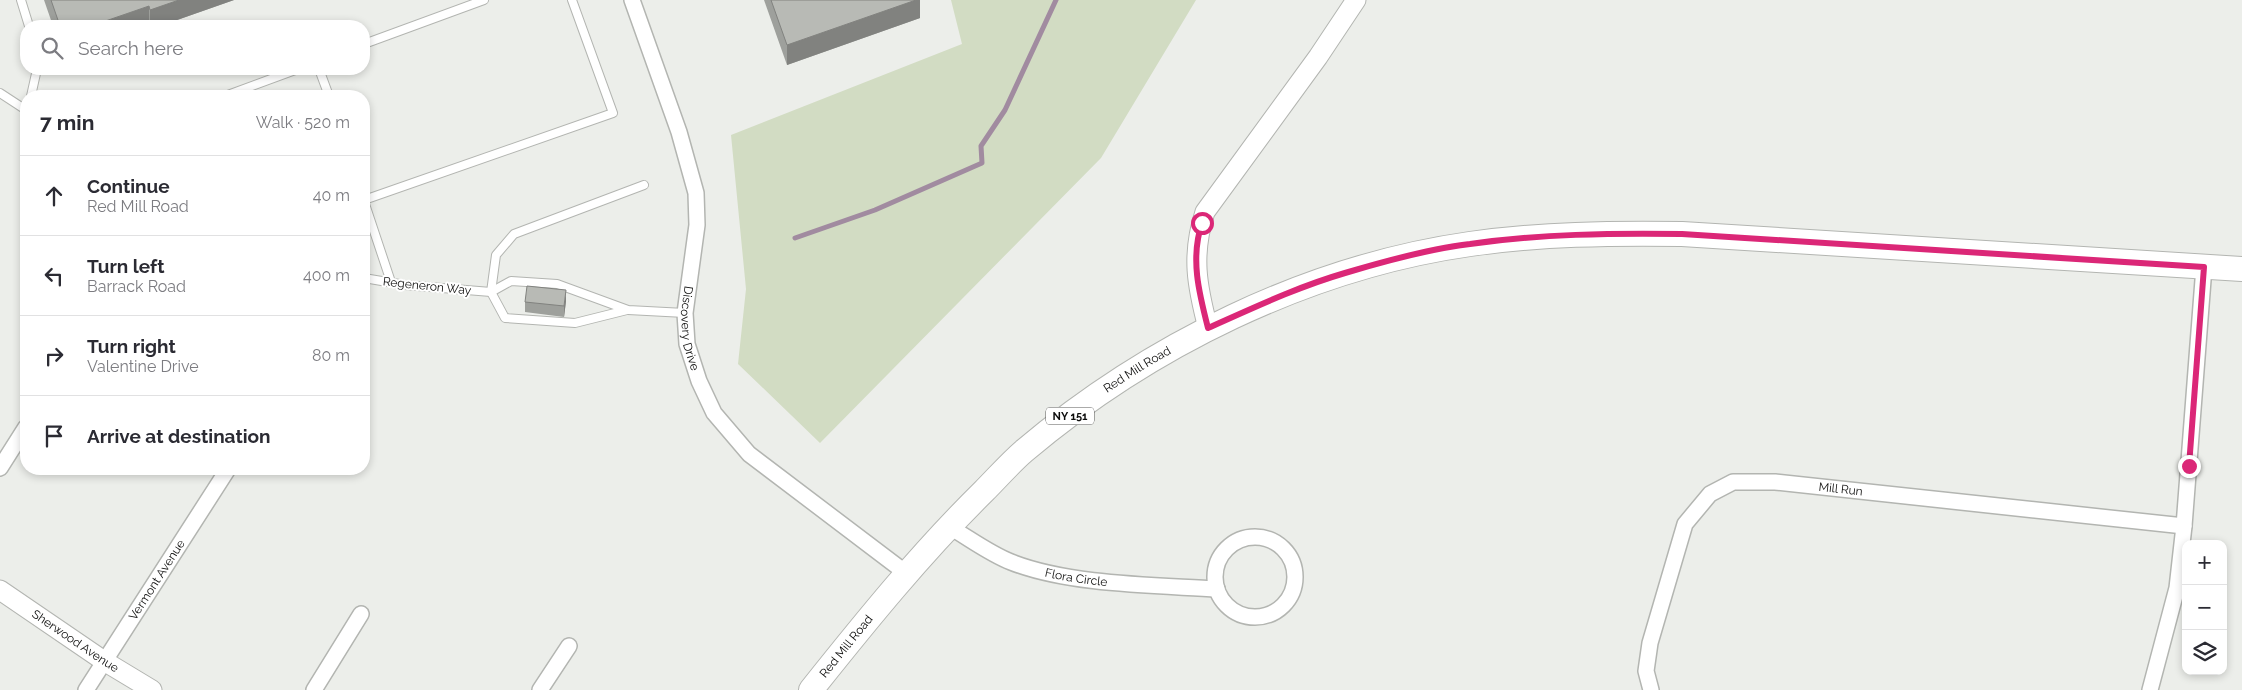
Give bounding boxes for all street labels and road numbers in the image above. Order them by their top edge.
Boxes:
street label: Regeneron Way [382,274,472,298]
street label: Discovery Drive [678,285,702,372]
street label: Red Mill Road [1101,343,1173,396]
road number: NY 151 [1046,408,1094,424]
street label: Mill Run [1818,480,1863,498]
street label: Vermont Avenue [126,537,188,623]
street label: Flora Circle [1044,566,1108,589]
street label: Sherwood Avenue [29,607,121,675]
street label: Red Mill Road [817,612,876,680]

